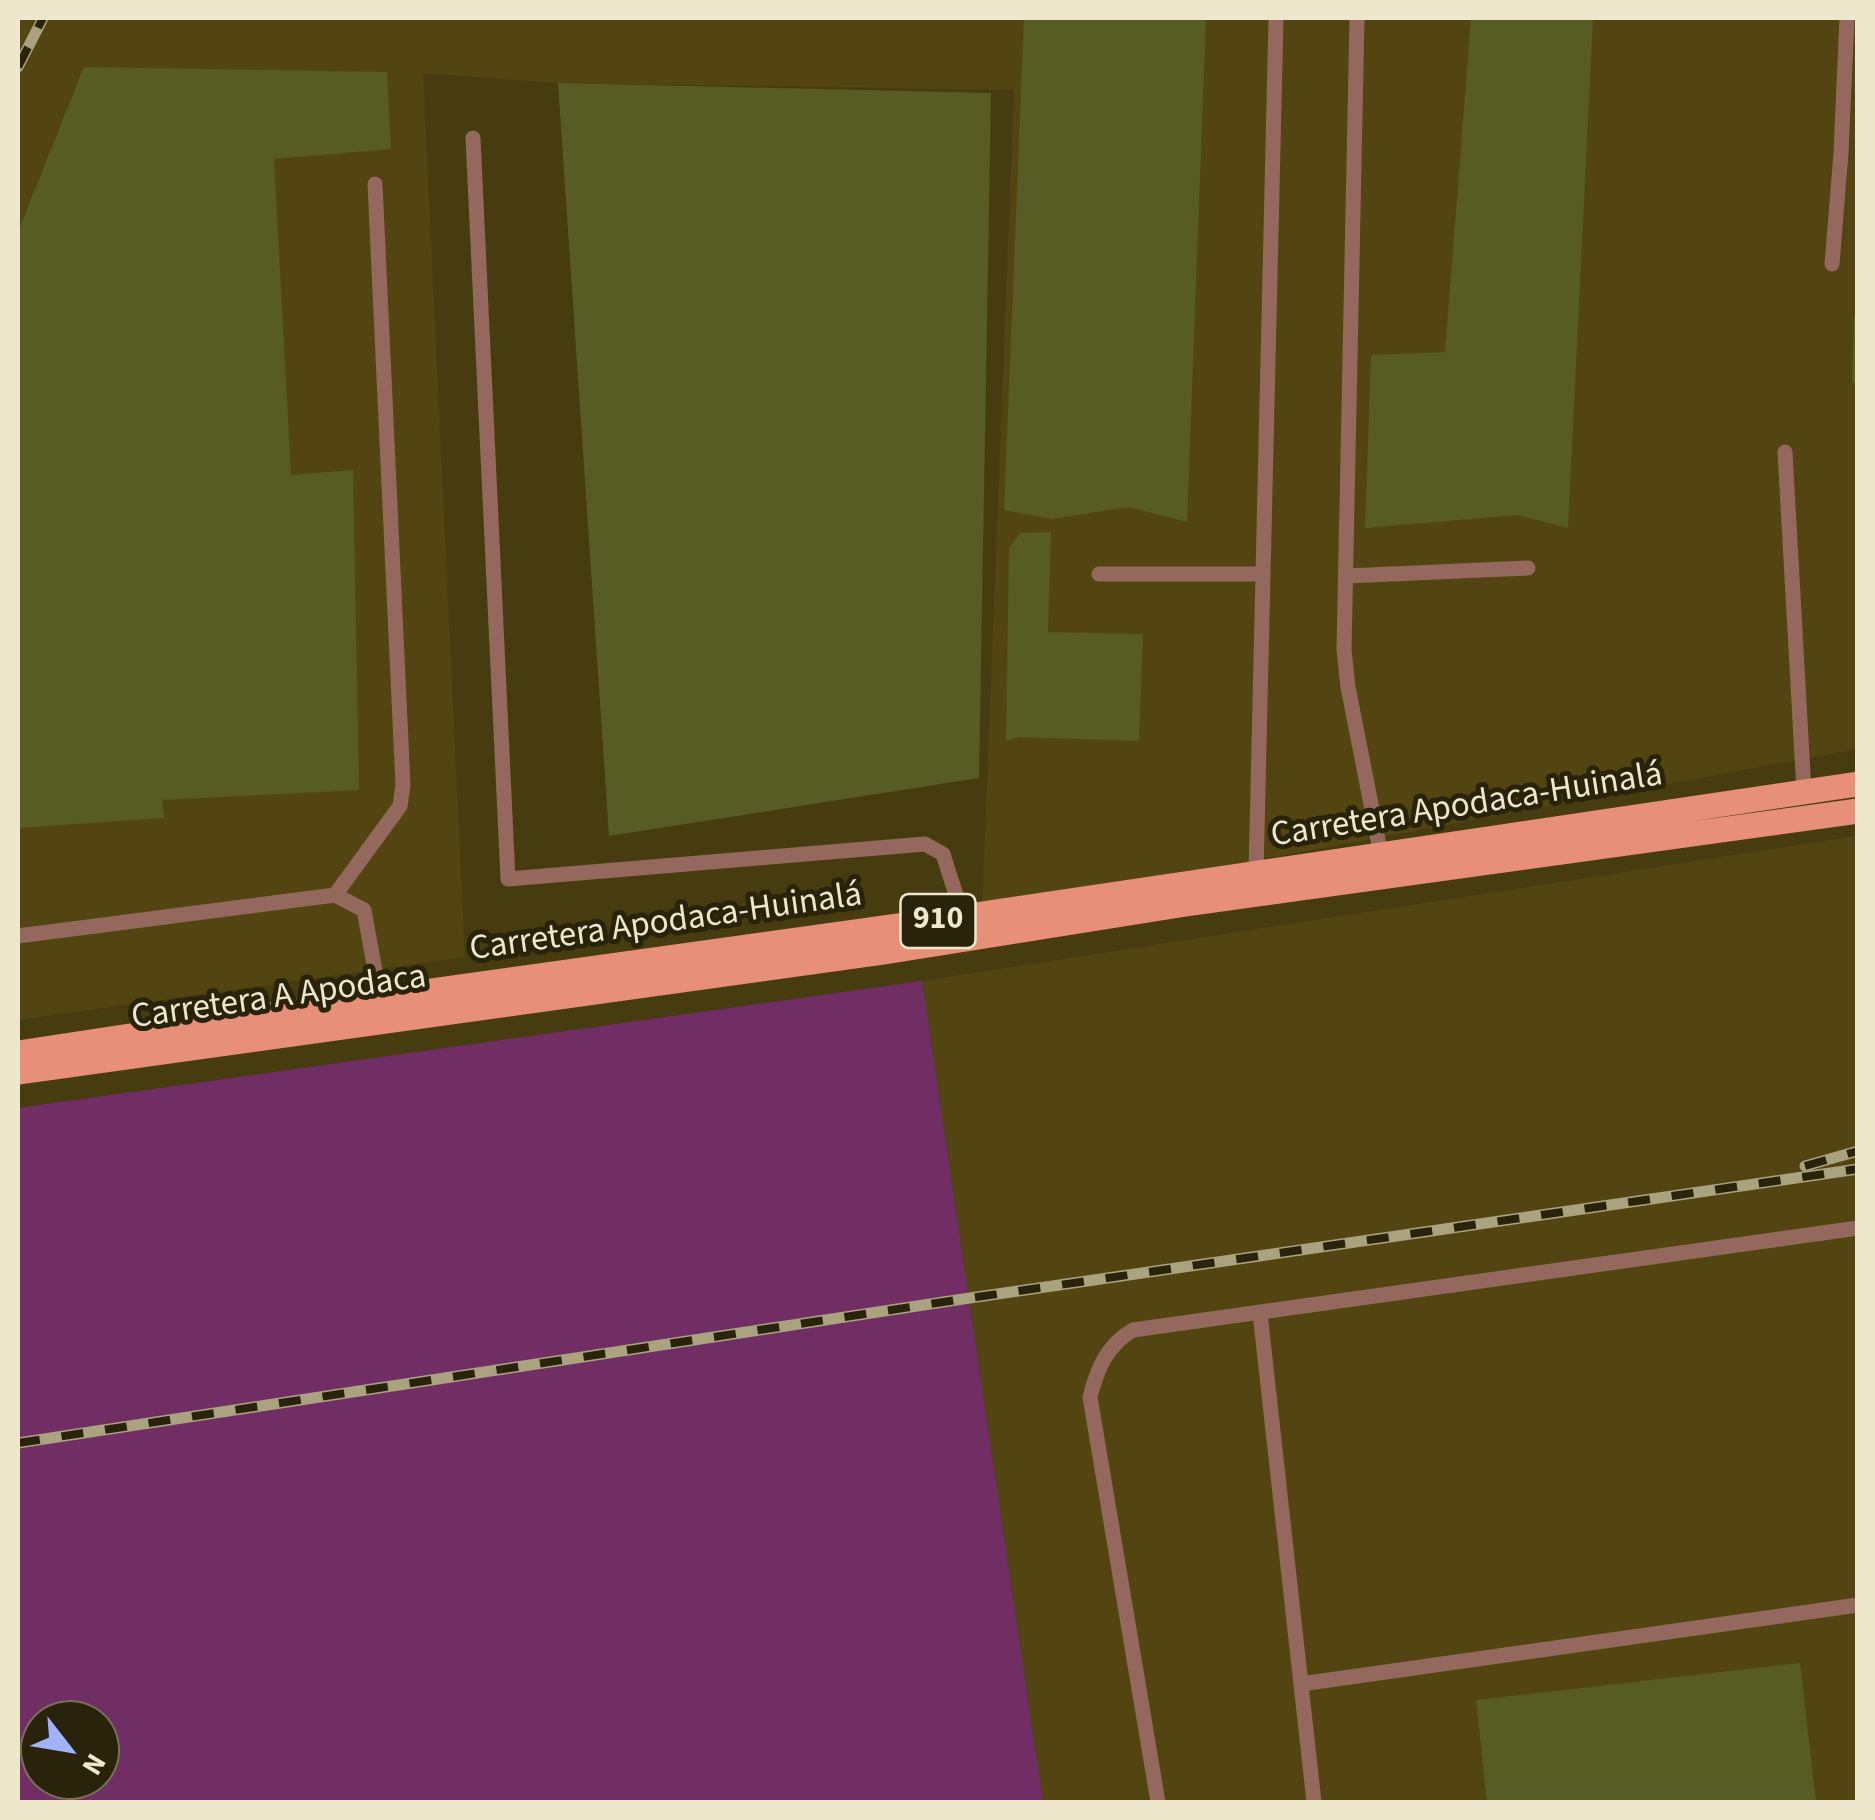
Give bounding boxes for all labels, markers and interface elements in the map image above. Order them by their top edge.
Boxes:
street label: Carretera Apodaca-Huinalá [1268,755,1666,859]
street label: Carretera Apodaca-Huinalá [467,876,865,972]
road number: 910 [900,894,976,948]
street label: Carretera A Apodaca [129,958,429,1040]
north arrow [20,1700,120,1800]
text: N [72,1746,116,1783]

